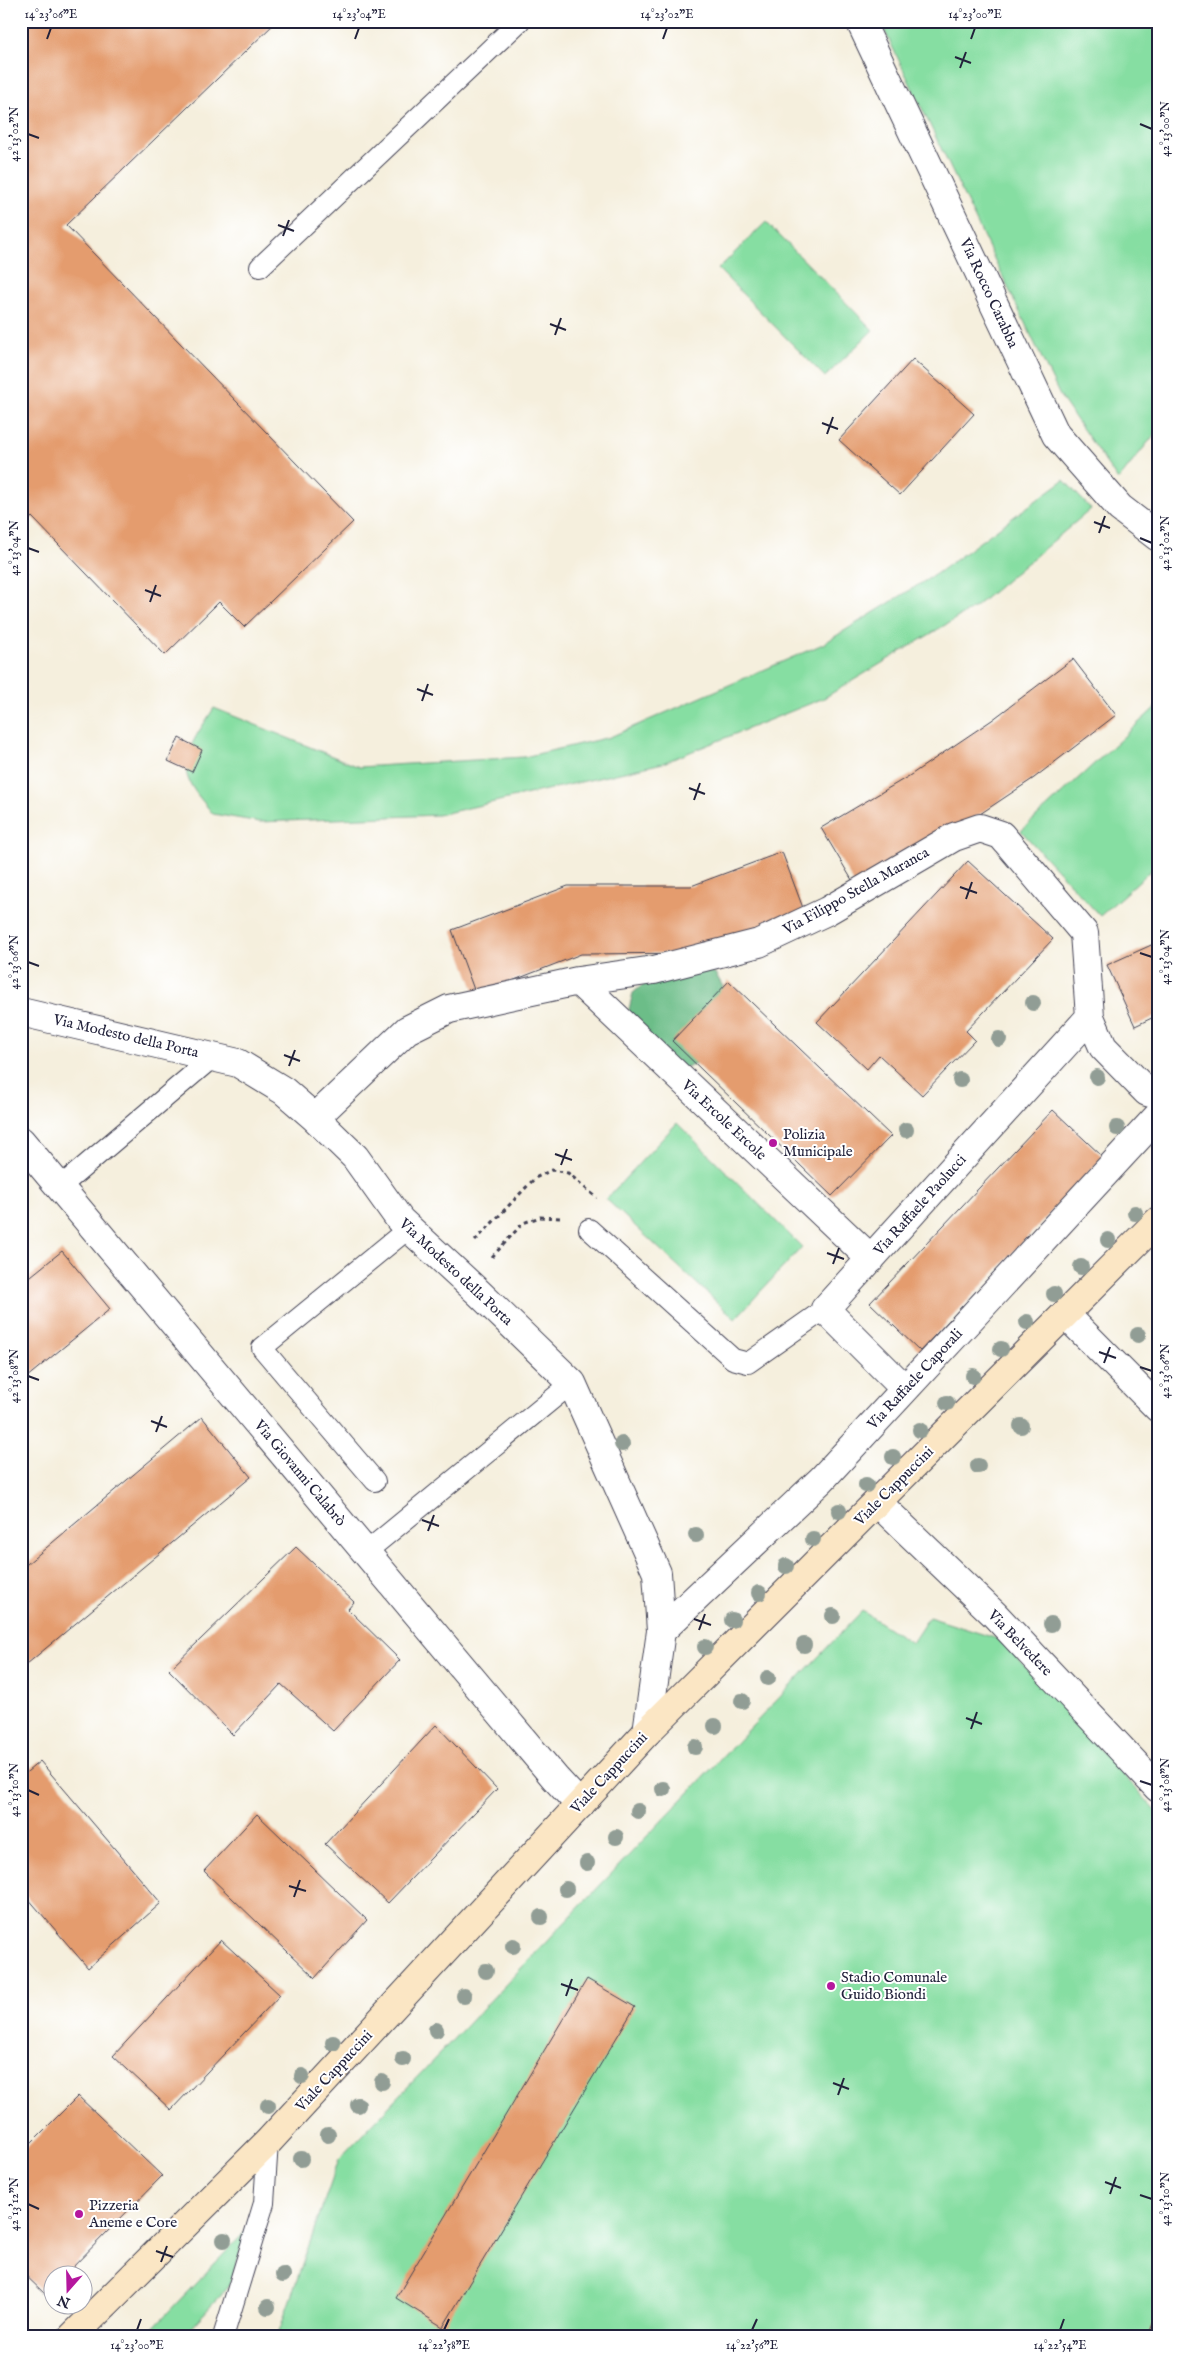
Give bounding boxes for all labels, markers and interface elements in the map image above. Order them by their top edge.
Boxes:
text: 14°23'06"E [25,7,77,22]
text: 14°23'04"E [332,7,386,22]
text: 14°23'02"E [640,7,694,22]
text: 14°23'00"E [948,7,1002,22]
text: 42°13'00"N [1158,101,1173,157]
text: 42°13'02"N [7,106,22,162]
street label: Via Rocco Carabba [955,234,1023,351]
text: 42°13'02"N [1158,515,1173,571]
text: 42°13'04"N [7,520,22,576]
street label: Via Filippo Stella Maranca [779,843,933,940]
text: 42°13'04"N [1158,929,1173,985]
text: 42°13'06"N [7,934,22,989]
street label: Via Modesto della Porta [50,1010,201,1062]
street label: Via Ercole Ercole [677,1075,771,1164]
place label: Polizia Municipale [783,1125,853,1161]
marker: Polizia Municipale [767,1137,779,1149]
street label: Via Raffaele Paolucci [869,1150,970,1260]
street label: Via Modesto della Porta [394,1214,517,1330]
street label: Via Raffaele Caporali [863,1324,967,1434]
text: 42°13'06"N [1158,1343,1173,1398]
text: 42°13'08"N [7,1348,22,1403]
street label: Via Giovanni Calabrò [249,1415,350,1530]
street label: Viale Cappuccini [850,1442,938,1530]
street label: Via Belvedere [983,1605,1056,1680]
street label: Viale Cappuccini [566,1728,652,1818]
text: 42°13'08"N [1158,1757,1173,1812]
text: 42°13'10"N [7,1762,22,1817]
place label: Stadio Comunale Guido Biondi [841,1968,947,2004]
marker: Stadio Comunale Guido Biondi [825,1980,837,1992]
street label: Viale Cappuccini [291,2026,377,2116]
text: 42°13'10"N [1158,2171,1173,2226]
text: 42°13'12"N [7,2176,22,2231]
place label: Pizzeria Aneme e Core [88,2196,177,2232]
marker: Pizzeria Aneme e Core [73,2208,85,2220]
north arrow [42,2266,92,2316]
text: N [55,2291,74,2312]
text: 14°23'00"E [110,2338,164,2353]
text: 14°22'58"E [418,2338,470,2353]
text: 14°22'56"E [726,2338,778,2353]
text: 14°22'54"E [1033,2338,1087,2353]

